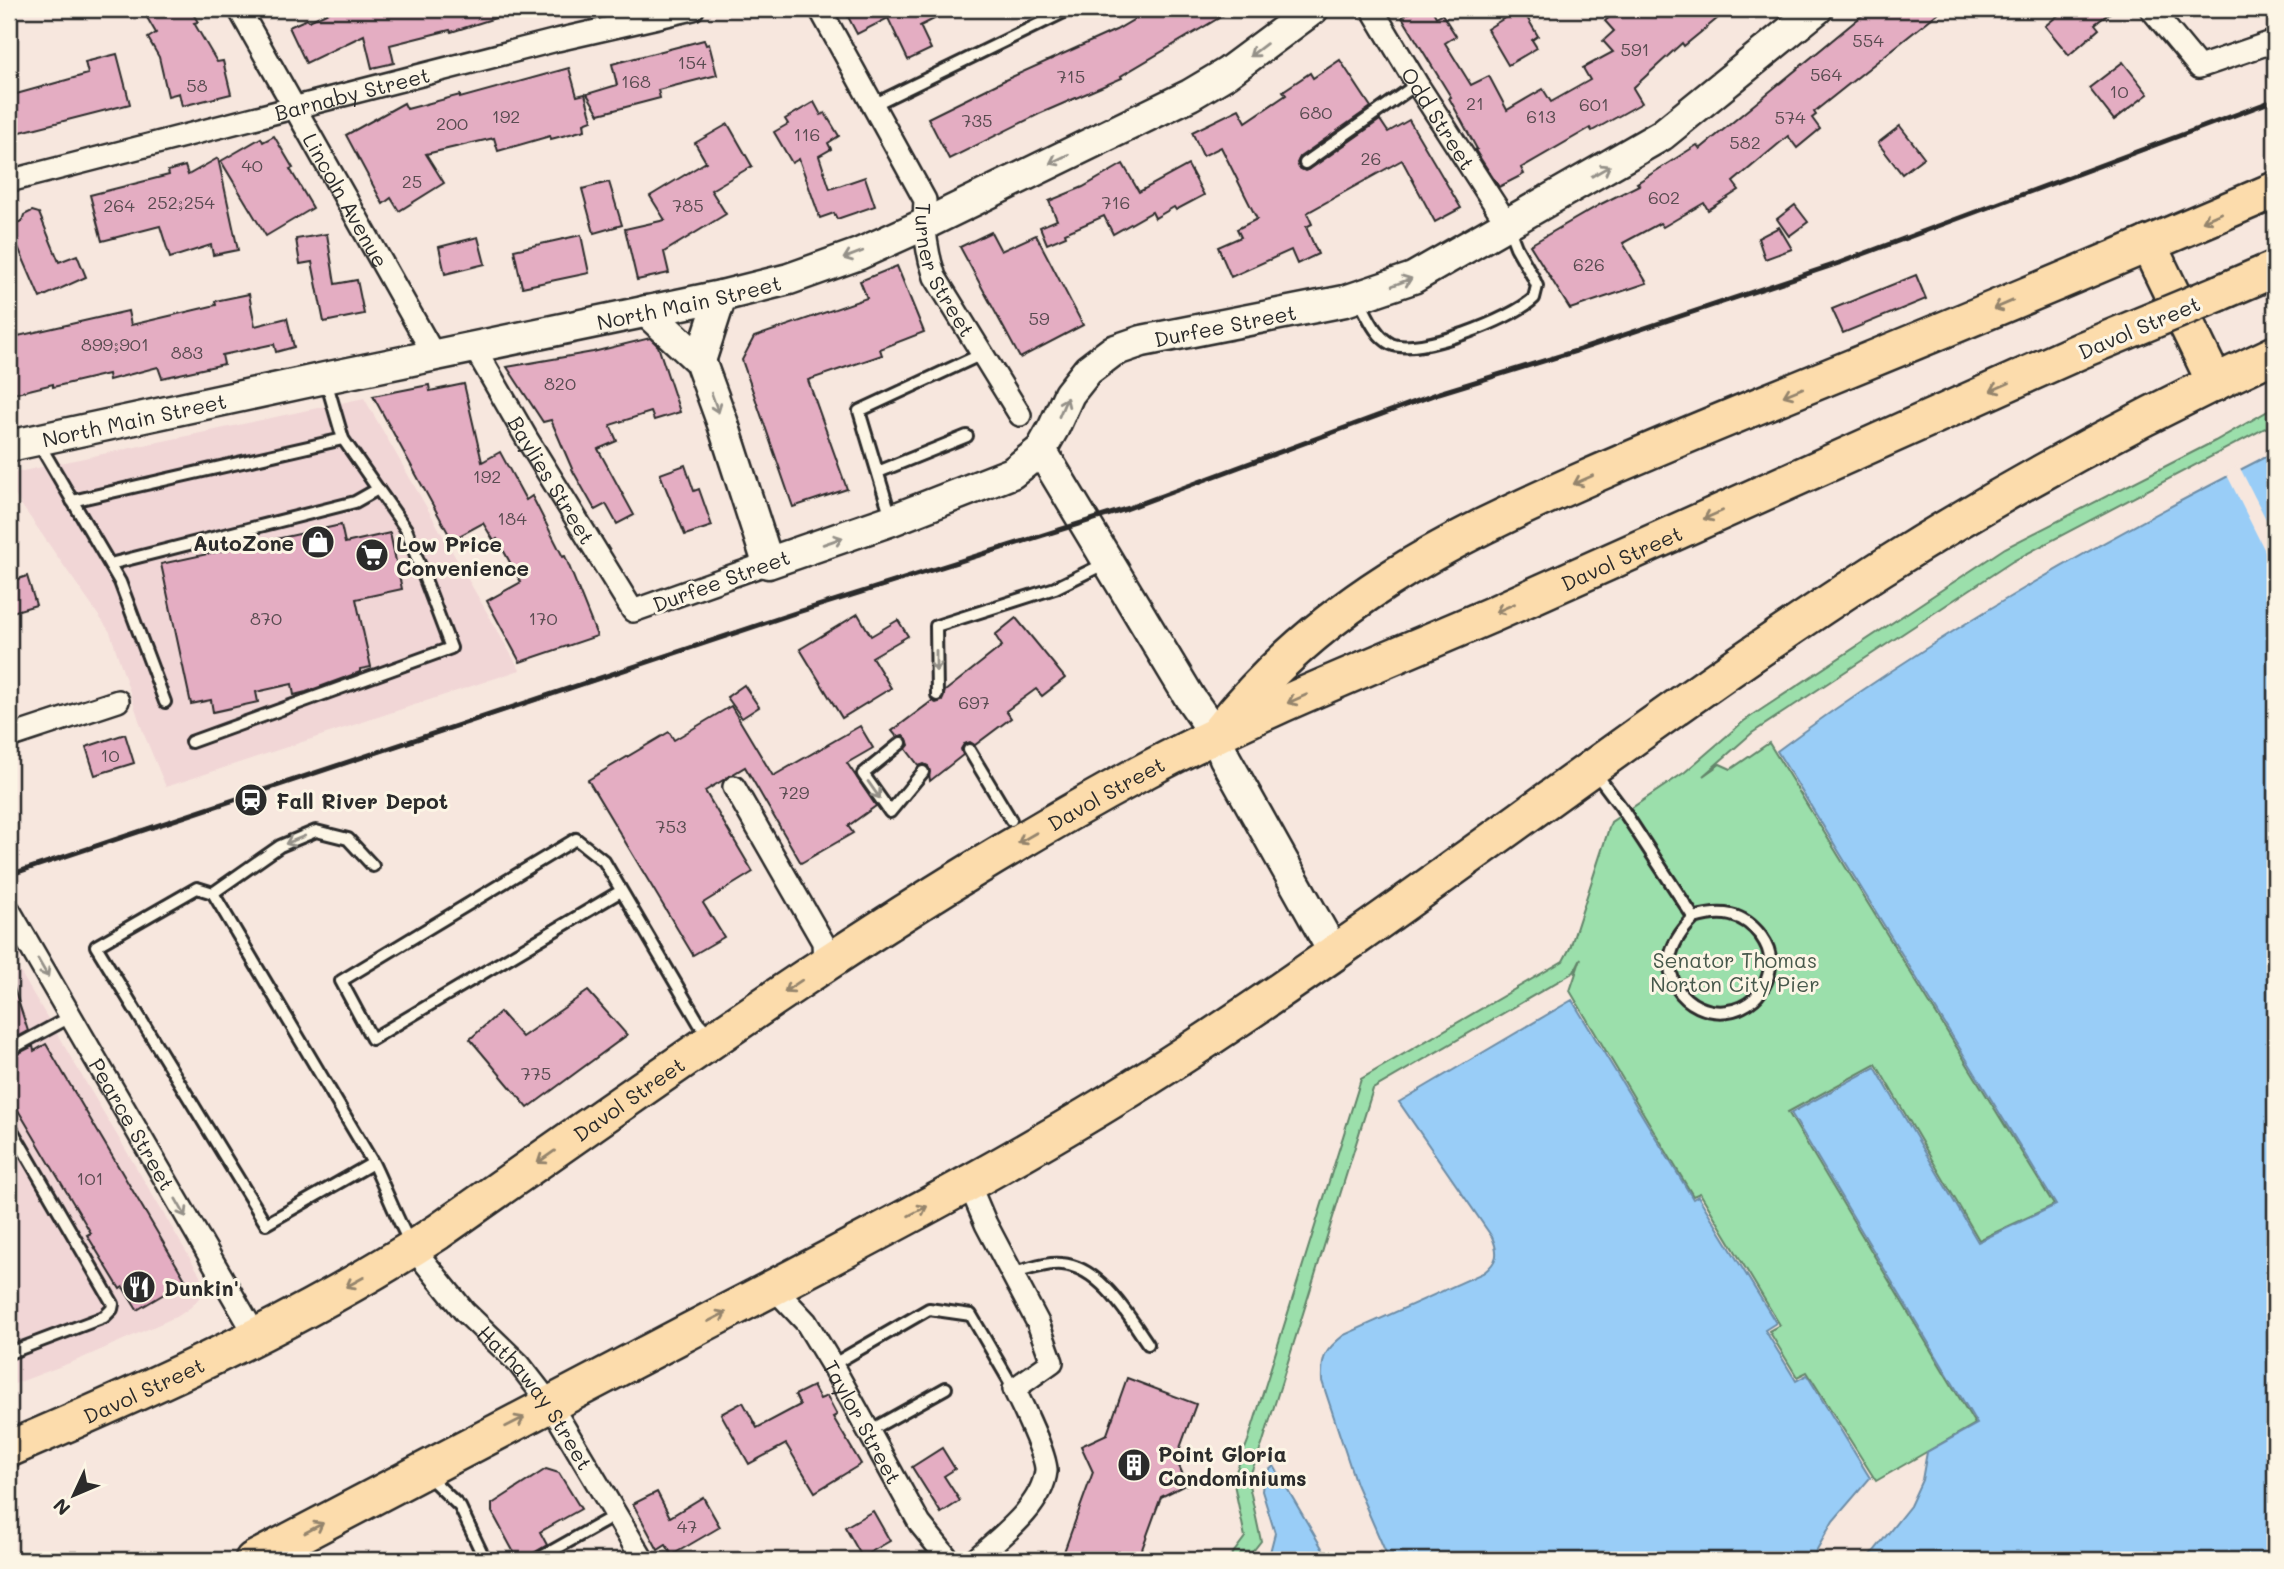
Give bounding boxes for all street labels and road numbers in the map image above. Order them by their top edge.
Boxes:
street label: Barnaby Street [271,60,432,126]
street label: Odd Street [1396,62,1482,174]
street label: Lincoln Avenue [298,128,395,272]
street label: Turner Street [911,202,982,341]
street label: North Main Street [594,268,784,335]
street label: Davol Street [2074,289,2204,365]
street label: Durfee Street [1152,297,1299,352]
street label: North Main Street [39,386,229,452]
street label: Baylies Street [503,411,602,549]
street label: Davol Street [1556,518,1686,596]
street label: Durfee Street [649,543,793,617]
street label: Davol Street [1042,750,1169,836]
street label: Davol Street [567,1050,689,1147]
street label: Pearce Street [84,1053,182,1195]
street label: Hathaway Street [473,1319,600,1475]
street label: Davol Street [79,1350,208,1429]
street label: Taylor Street [818,1355,908,1488]

